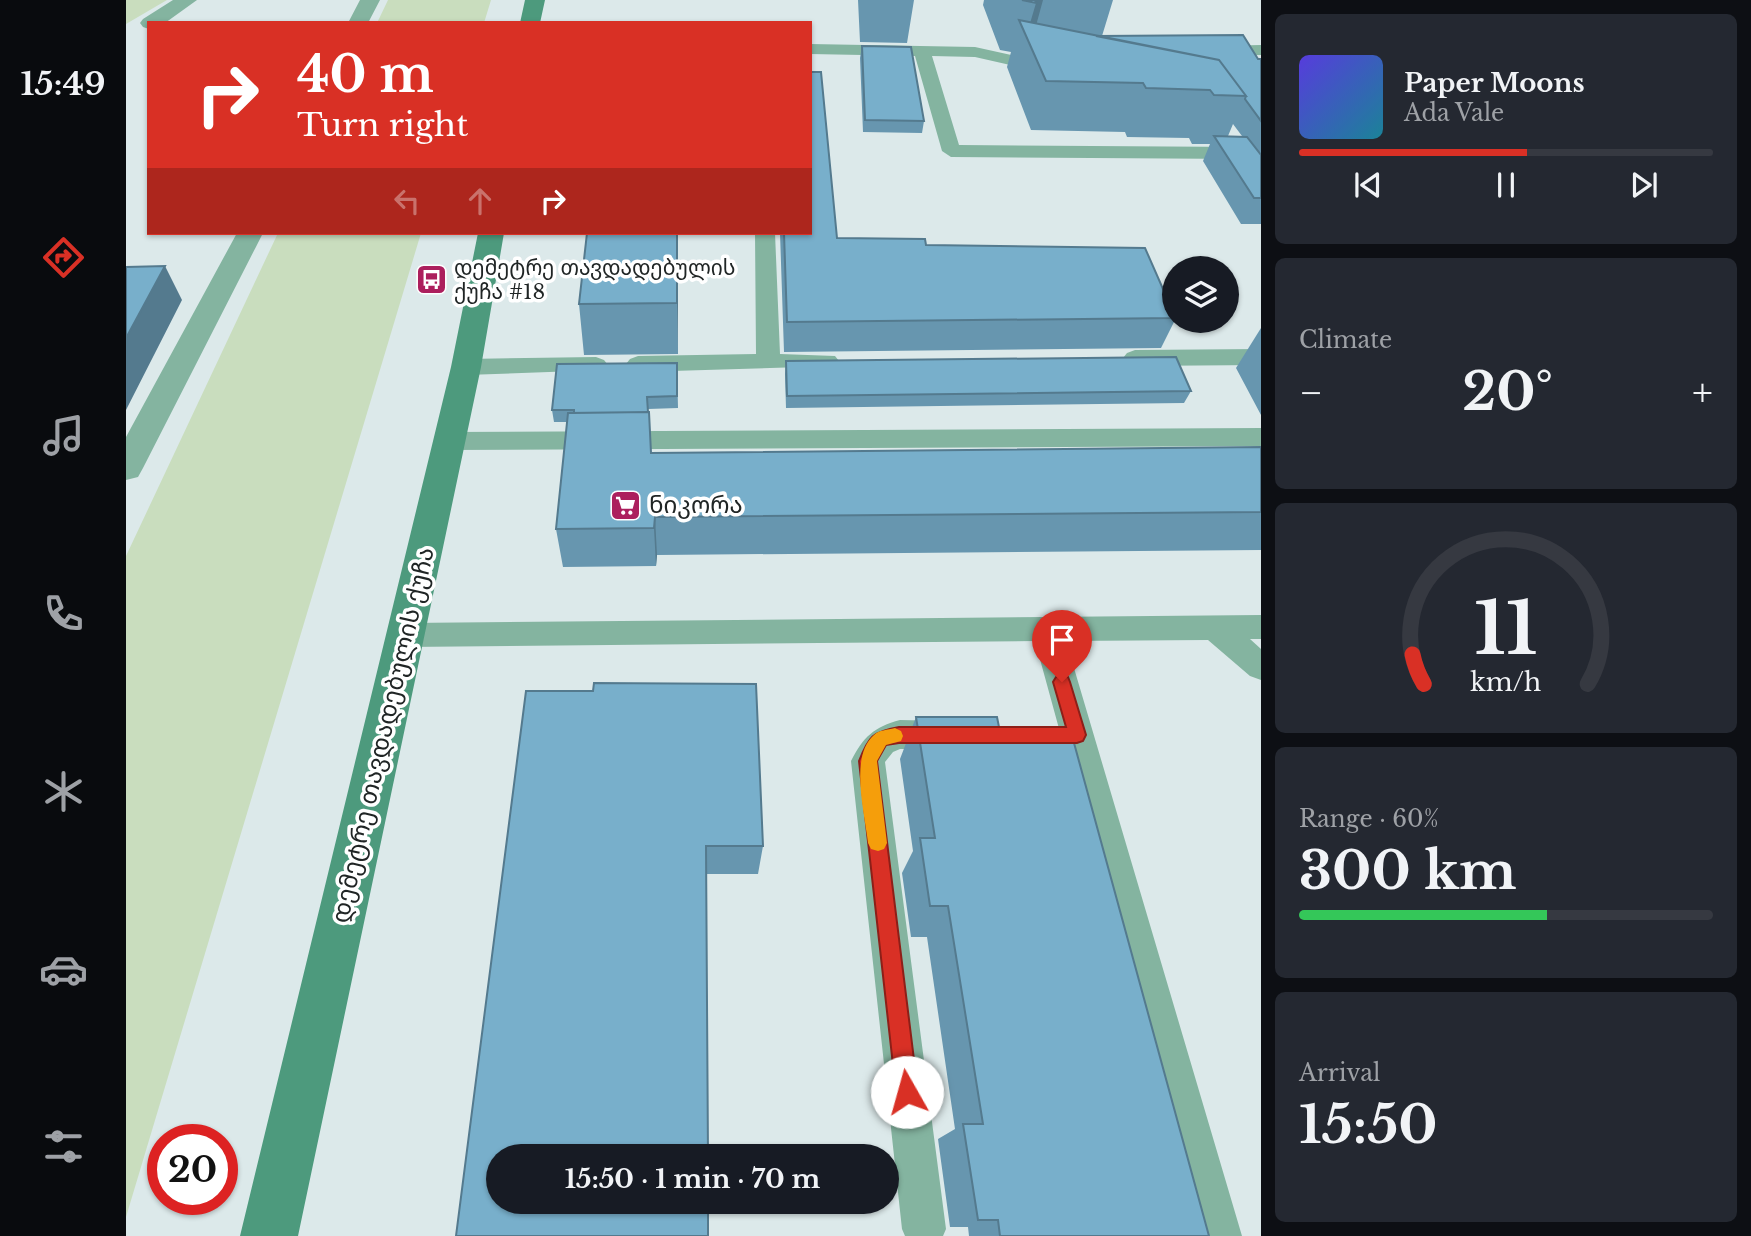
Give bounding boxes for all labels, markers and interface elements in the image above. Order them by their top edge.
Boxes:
text: 40 m [297,44,434,105]
icon: right [182,49,273,140]
text: 15:49 [21,64,105,104]
text: Paper Moons [1404,67,1585,99]
text: Ada Vale [1404,99,1504,127]
text: Turn right [297,105,468,145]
icon: previous [1349,166,1387,204]
icon: pause [1487,166,1525,204]
icon: next [1625,166,1663,204]
icon: left [388,182,426,220]
icon: ahead [461,182,499,220]
icon: right [534,182,572,220]
icon: directions [39,233,88,282]
place label: დემეტრე თავდადებულის ქუჩა #18 [454,255,736,305]
map controls [1162,256,1239,333]
button: layers [1162,256,1239,333]
bus stop icon: დემეტრე თავდადებულის ქუჩა #18 [414,263,448,297]
text: Climate [1299,326,1392,354]
text: 20° [1462,360,1553,424]
text: − [1299,369,1323,416]
text: + [1692,369,1713,416]
icon: music [39,411,88,460]
supermarket icon: ნიკორა [609,488,643,522]
place label: ნიკორა [649,490,743,519]
street label: დემეტრე თავდადებულის ქუჩა [325,544,440,926]
text: 11 [1474,583,1538,674]
icon: phone [39,589,88,638]
pin [1032,610,1092,682]
icon: arrive [1043,621,1081,659]
text: km/h [1471,667,1541,698]
icon: climate [39,767,88,816]
text: Range · 60% [1299,805,1439,833]
text: 300 km [1299,839,1517,903]
icon: car [39,945,88,994]
position arrow [870,1055,944,1129]
text: Arrival [1299,1059,1380,1087]
text: 15:50 [1299,1093,1438,1157]
icon: filters [39,1122,88,1171]
speed limit sign: 20 [147,1124,238,1215]
text: 15:50 · 1 min · 70 m [565,1163,820,1195]

